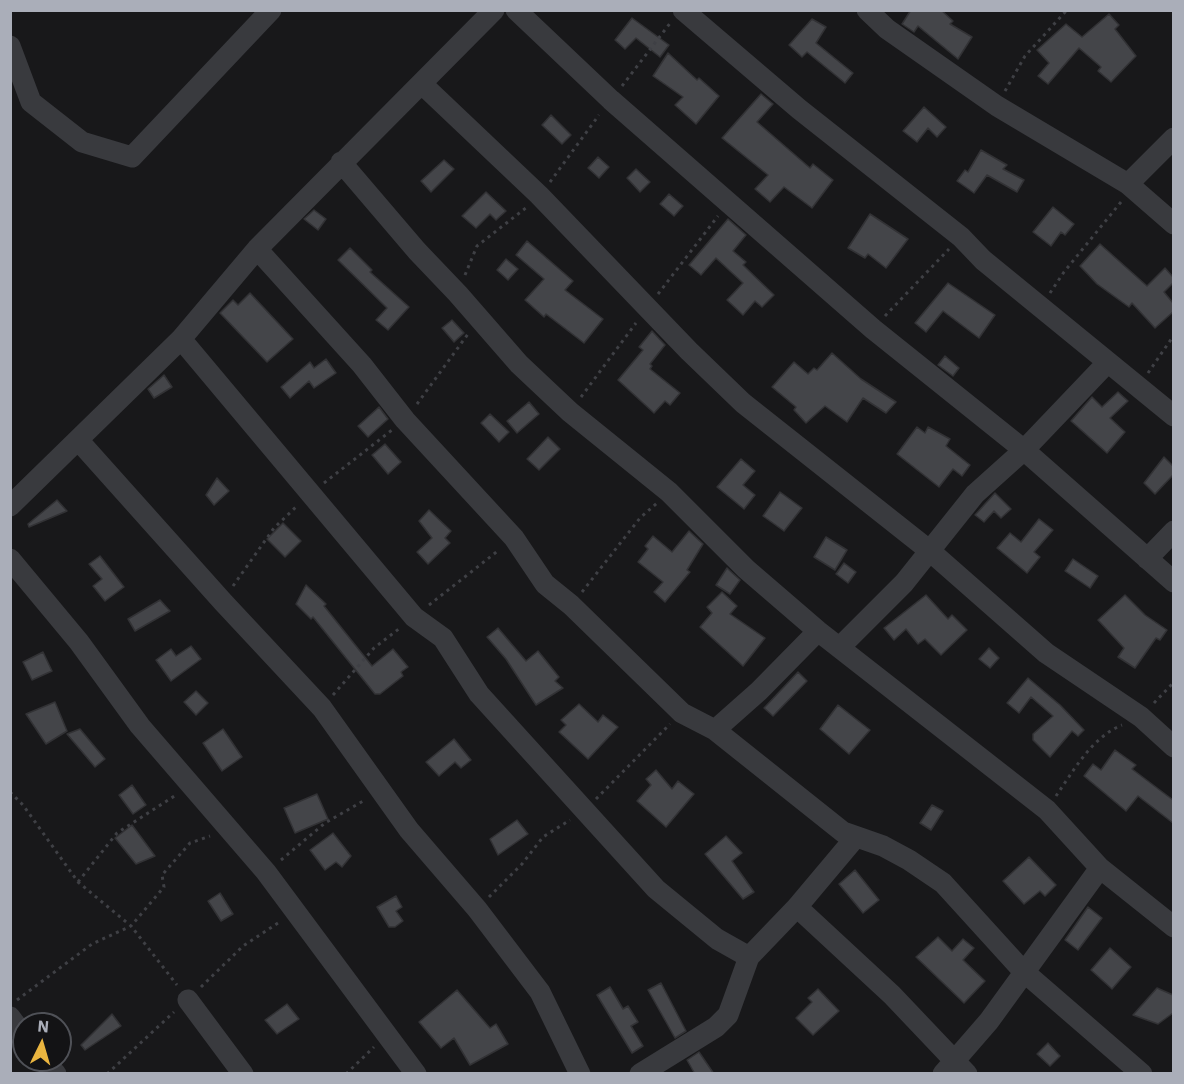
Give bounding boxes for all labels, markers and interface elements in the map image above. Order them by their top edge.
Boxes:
north arrow [12,1012,72,1072]
text: N [37,1016,50,1037]

